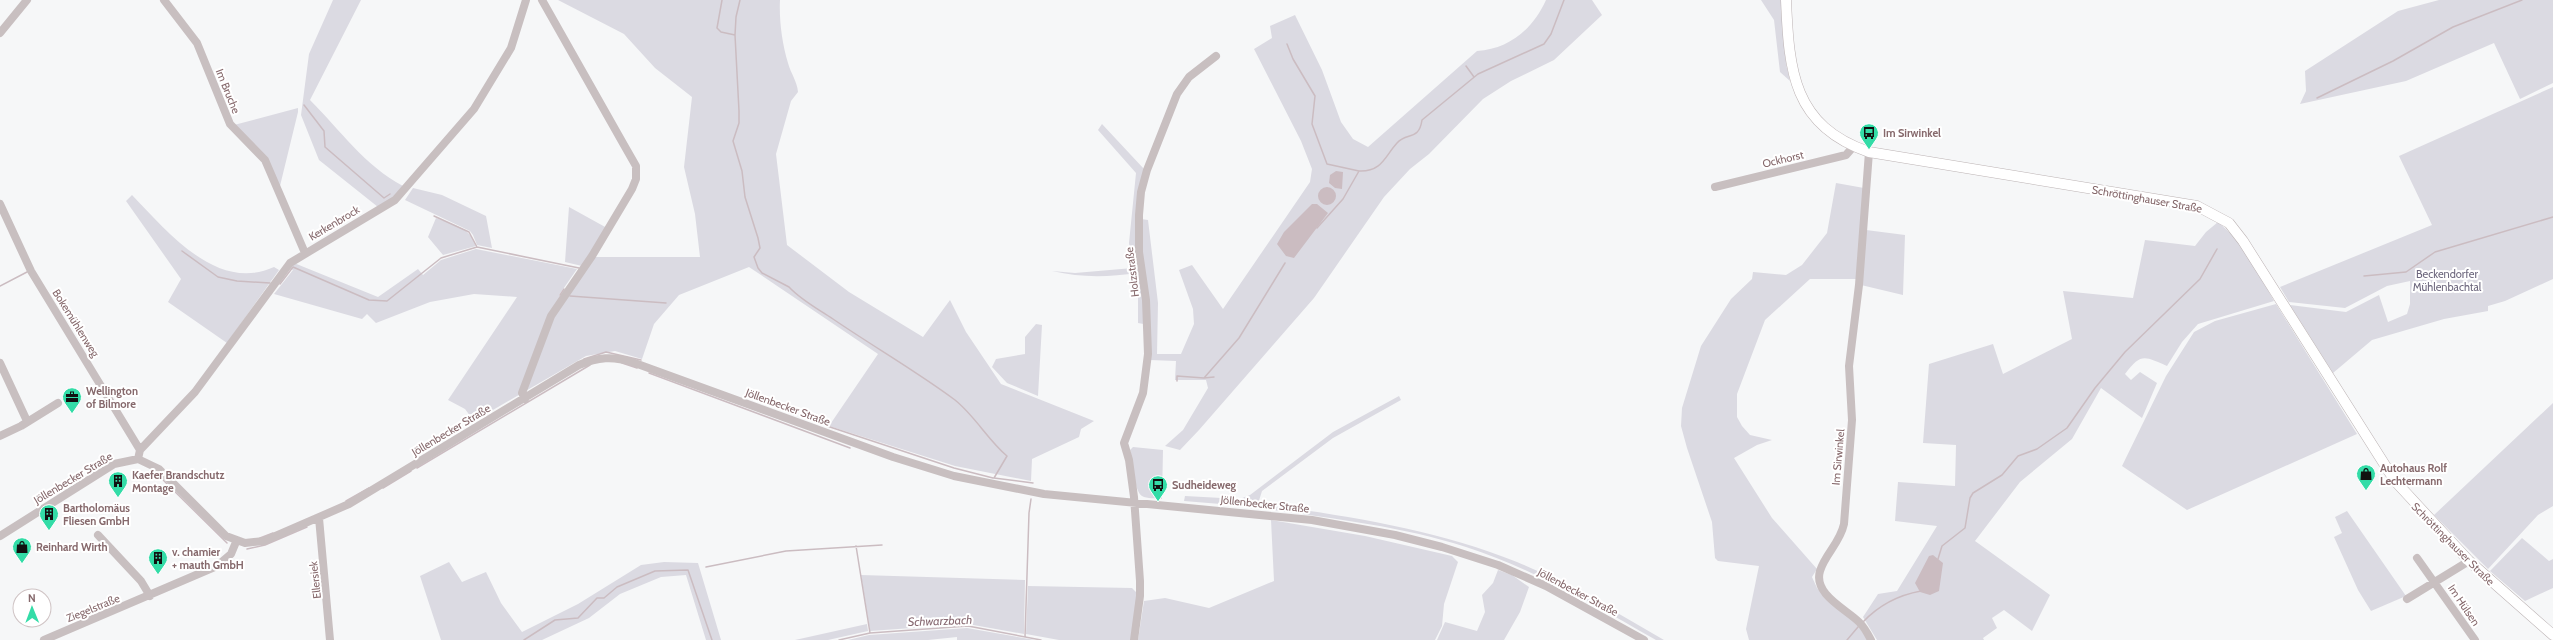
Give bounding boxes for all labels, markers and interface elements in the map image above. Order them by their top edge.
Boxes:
street label: Im Bruche [213,67,243,116]
bus stop icon: Im Sirwinkel [1858,122,1880,150]
place label: Im Sirwinkel [1883,126,1941,140]
street label: Ockhorst [1761,147,1805,171]
street label: Schröttinghauser Straße [2091,182,2204,216]
street label: Kerkenbrock [306,202,362,244]
street label: Holzstraße [1122,246,1142,298]
park label: Beckendorfer Mühlenbachtal [2413,267,2482,294]
street label: Bokemühlenweg [50,286,103,360]
place label: Wellington of Bilmore [86,384,138,411]
street label: Jöllenbecker Straße [743,385,833,429]
office icon: Wellington of Bilmore [61,386,83,414]
street label: Jöllenbecker Straße [408,401,493,459]
street label: Im Sirwinkel [1829,428,1847,486]
street label: Jöllenbecker Straße [30,449,115,507]
place label: Autohaus Rolf Lechtermann [2380,461,2447,488]
shop icon: Autohaus Rolf Lechtermann [2355,463,2377,491]
place label: Kaefer Brandschutz Montage [132,468,225,495]
building icon: Kaefer Brandschutz Montage [107,470,129,498]
bus stop icon: Sudheideweg [1147,474,1169,502]
place label: Sudheideweg [1172,478,1237,492]
street label: Jöllenbecker Straße [1219,492,1310,516]
street label: Schröttinghauser Straße [2409,500,2498,589]
place label: Bartholomäus Fliesen GmbH [63,501,130,528]
building icon: Bartholomäus Fliesen GmbH [38,503,60,531]
shop icon: Reinhard Wirth [11,536,33,564]
place label: Reinhard Wirth [36,540,108,554]
place label: v. chamier + mauth GmbH [172,545,244,572]
building icon: v. chamier + mauth GmbH [147,547,169,575]
street label: Ellersiek [306,560,324,600]
street label: Jöllenbecker Straße [1534,564,1621,619]
street label: Im Hülsen [2445,582,2483,628]
north arrow [12,588,52,628]
text: N [28,591,36,605]
street label: Ziegelstraße [64,591,122,625]
water label: Schwarzbach [908,612,972,629]

